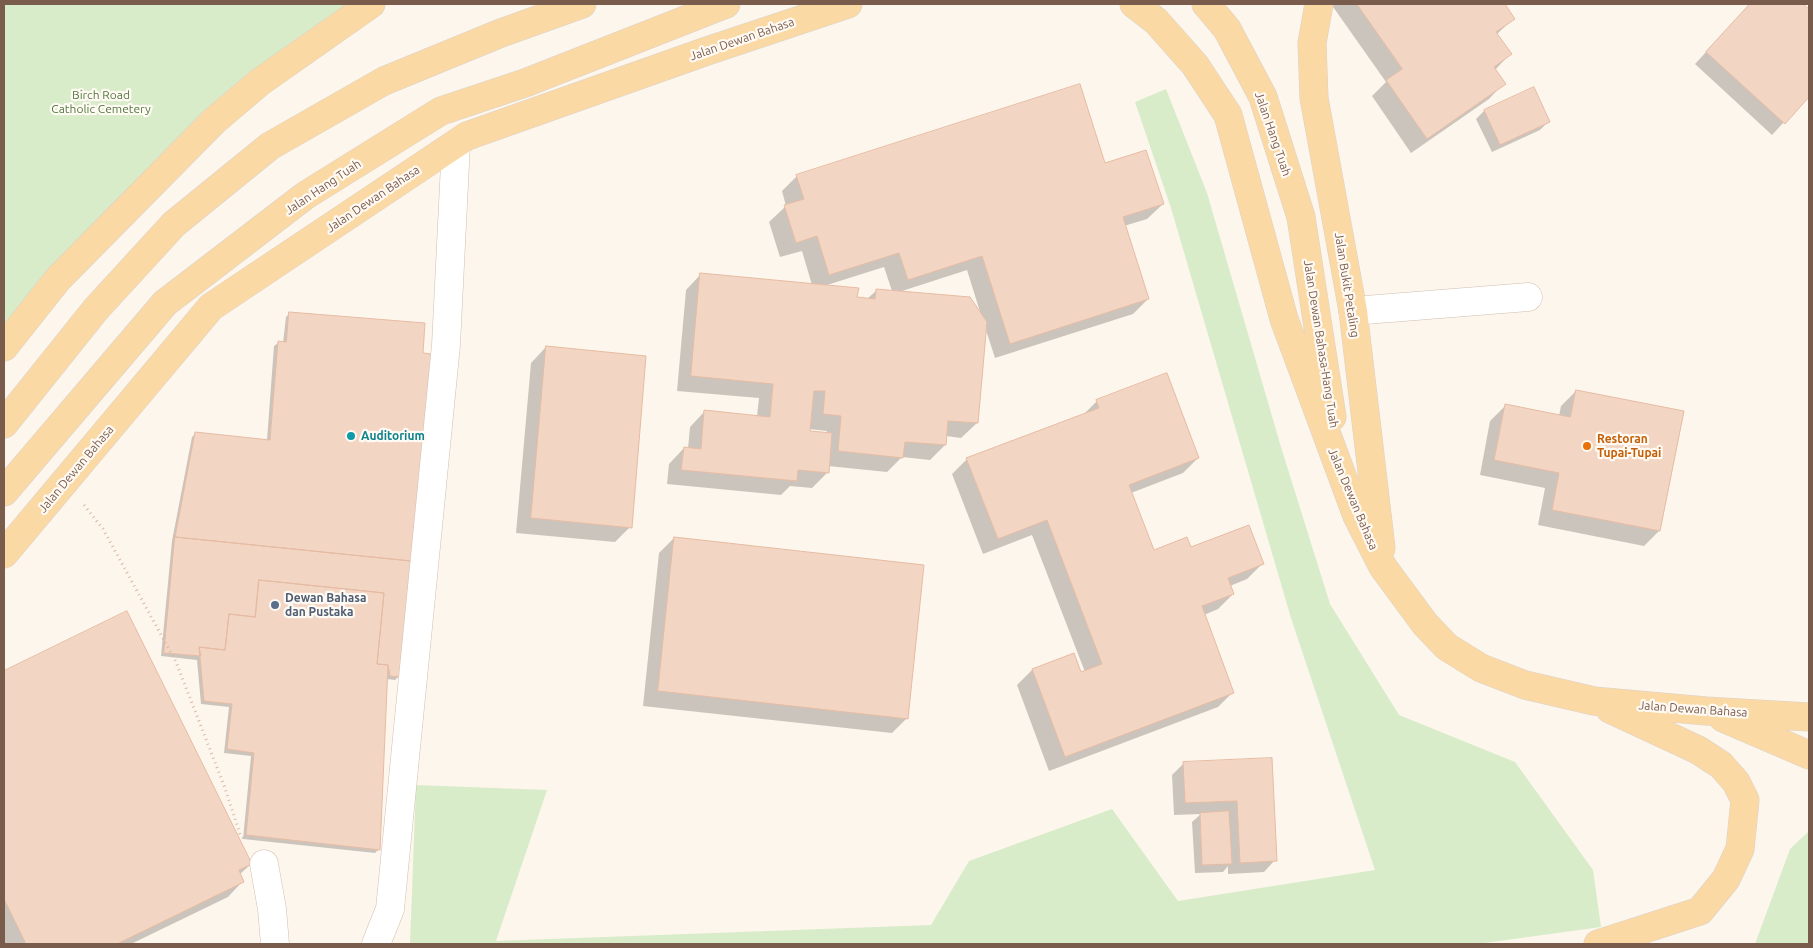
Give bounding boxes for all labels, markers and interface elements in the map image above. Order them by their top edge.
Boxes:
street label: Jalan Dewan Bahasa [688,14,796,64]
park label: Birch Road Catholic Cemetery [51,88,151,116]
street label: Jalan Hang Tuah [1252,90,1294,178]
street label: Jalan Hang Tuah [282,156,364,218]
street label: Jalan Dewan Bahasa [324,162,422,236]
street label: Jalan Bukit Petaling [1332,231,1362,339]
street label: Jalan Dewan Bahasa-Hang Tuah [1301,259,1341,429]
street label: Jalan Dewan Bahasa [35,422,117,516]
place label: Auditorium [361,429,425,443]
marker: Auditorium [345,430,357,442]
place label: Restoran Tupai-Tupai [1597,432,1661,460]
marker: Restoran Tupai-Tupai [1581,440,1593,452]
street label: Jalan Dewan Bahasa [1325,446,1381,552]
place label: Dewan Bahasa dan Pustaka [285,591,367,619]
marker: Dewan Bahasa dan Pustaka [269,599,281,611]
street label: Jalan Dewan Bahasa [1638,698,1748,720]

